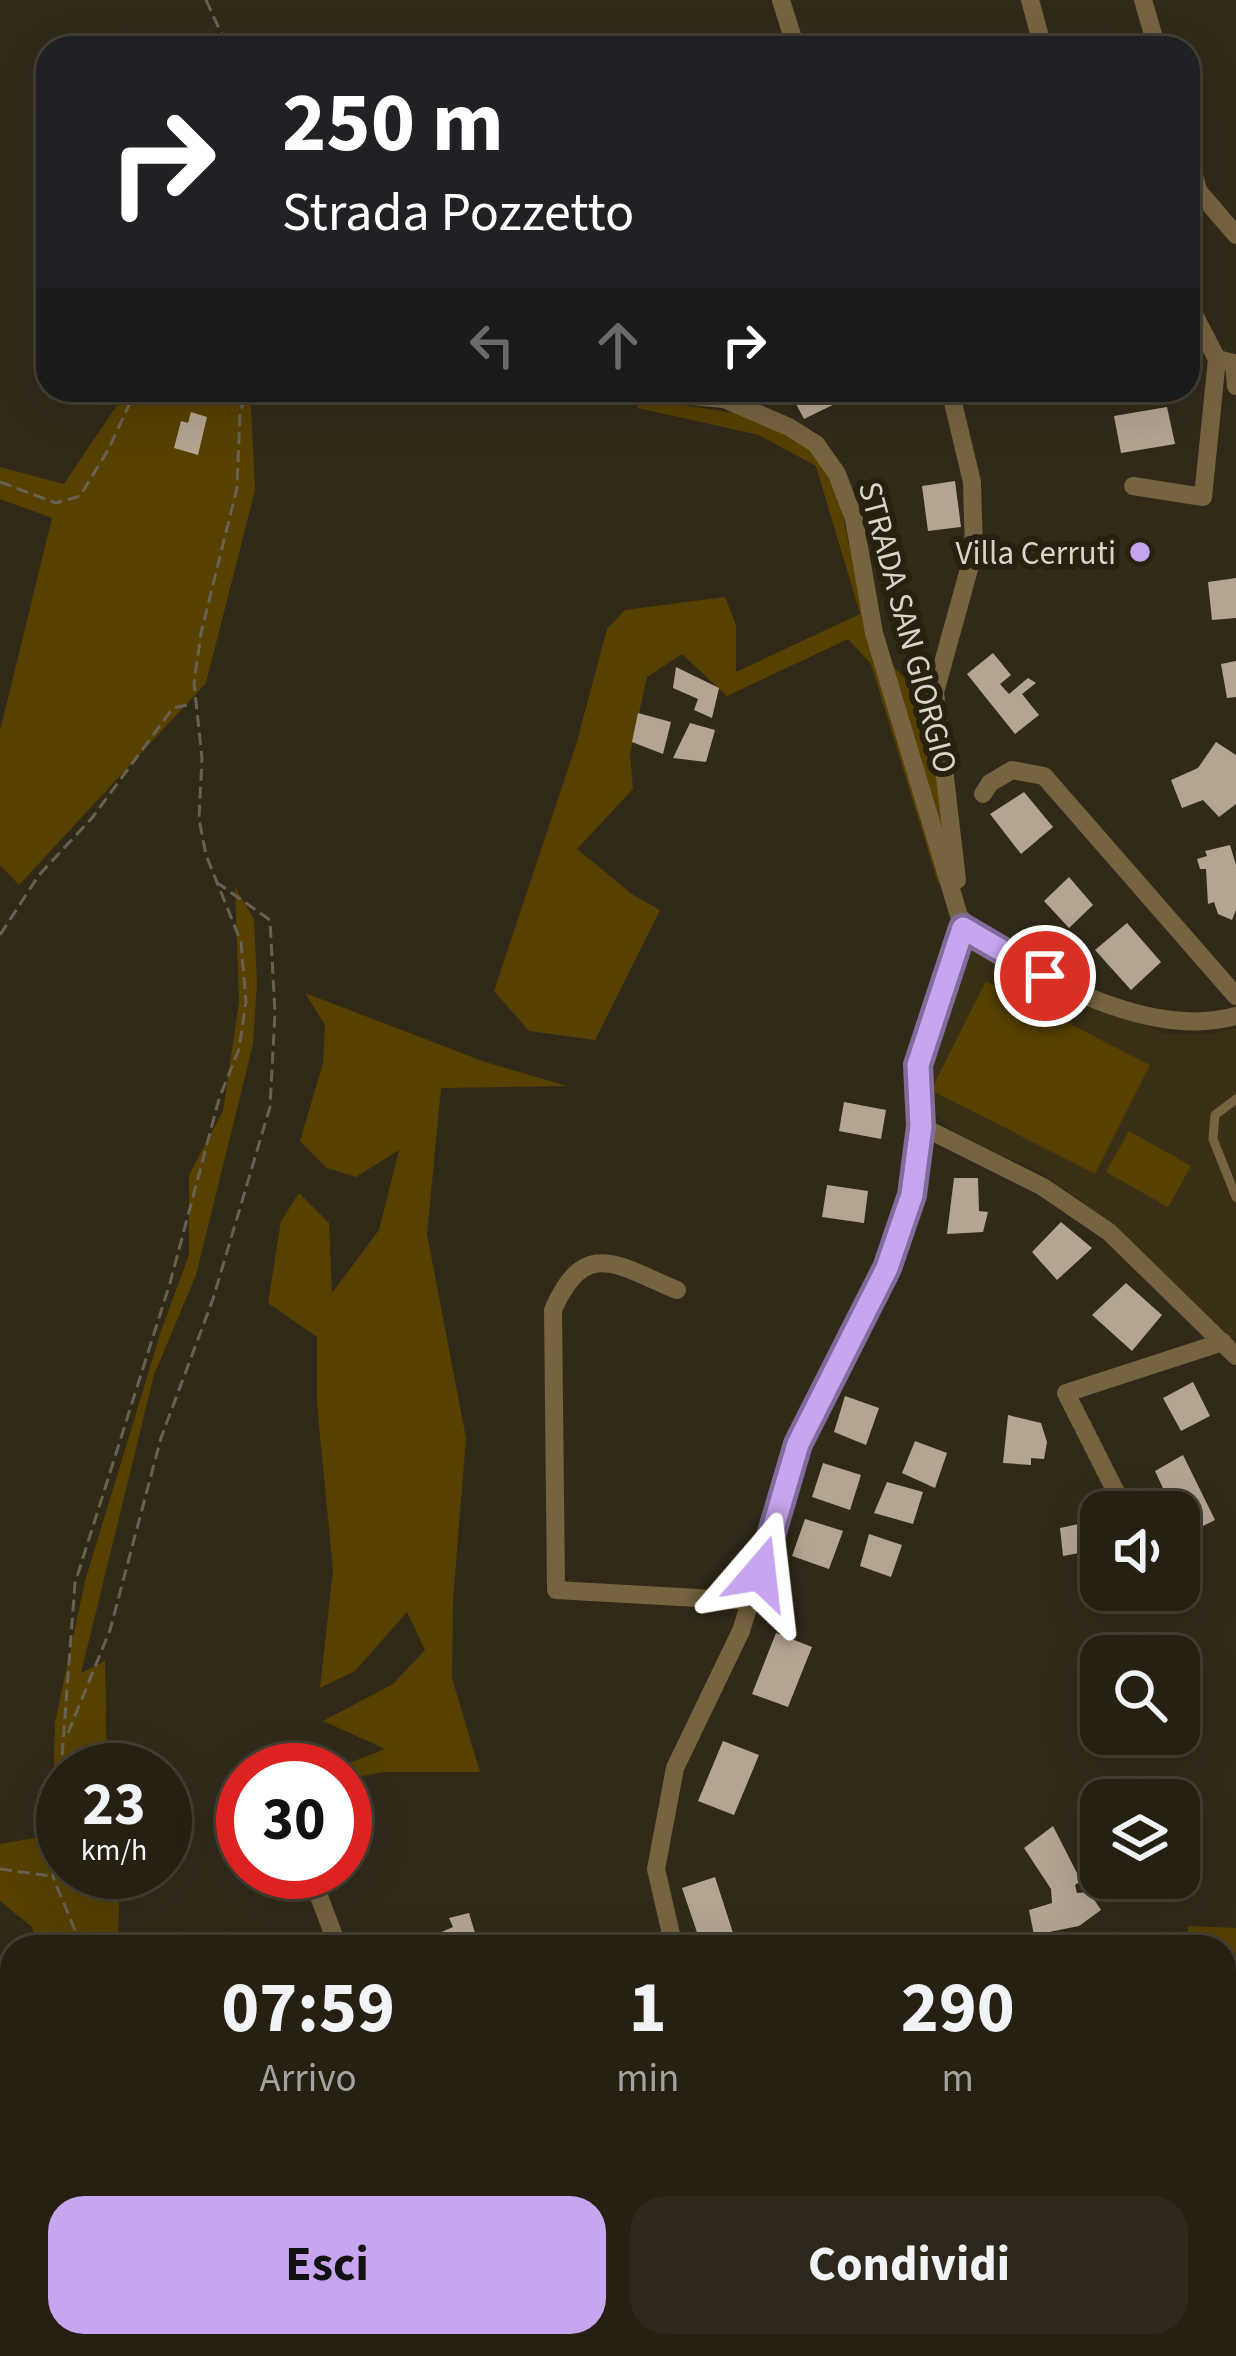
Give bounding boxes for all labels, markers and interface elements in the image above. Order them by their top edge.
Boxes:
text: 250 m [282,64,504,184]
icon: right [84,84,240,240]
text: Strada Pozzetto [282,175,634,252]
icon: left [459,312,525,378]
icon: ahead [585,312,651,378]
icon: right [711,312,777,378]
street label: STRADA SAN GIORGIO [846,476,969,778]
place label: Villa Cerruti [955,530,1116,577]
marker: Villa Cerruti [1127,539,1153,565]
pin [994,925,1096,1027]
icon: arrive [1012,943,1078,1009]
map controls [1080,1491,1200,1899]
button: sound [1080,1491,1200,1611]
position arrow [697,1510,823,1636]
button: search [1080,1635,1200,1755]
speed limit sign: 30 [216,1743,372,1899]
text: 23 [82,1763,146,1848]
button: layers [1080,1779,1200,1899]
text: km/h [81,1829,147,1872]
text: 07:59 [221,1957,395,2060]
text: 1 [629,1957,667,2060]
text: 290 [901,1957,1015,2060]
text: Arrivo [260,2051,357,2107]
text: min [616,2051,679,2107]
text: m [942,2051,974,2107]
button: Esci [48,2196,606,2334]
button: Condividi [630,2196,1188,2334]

